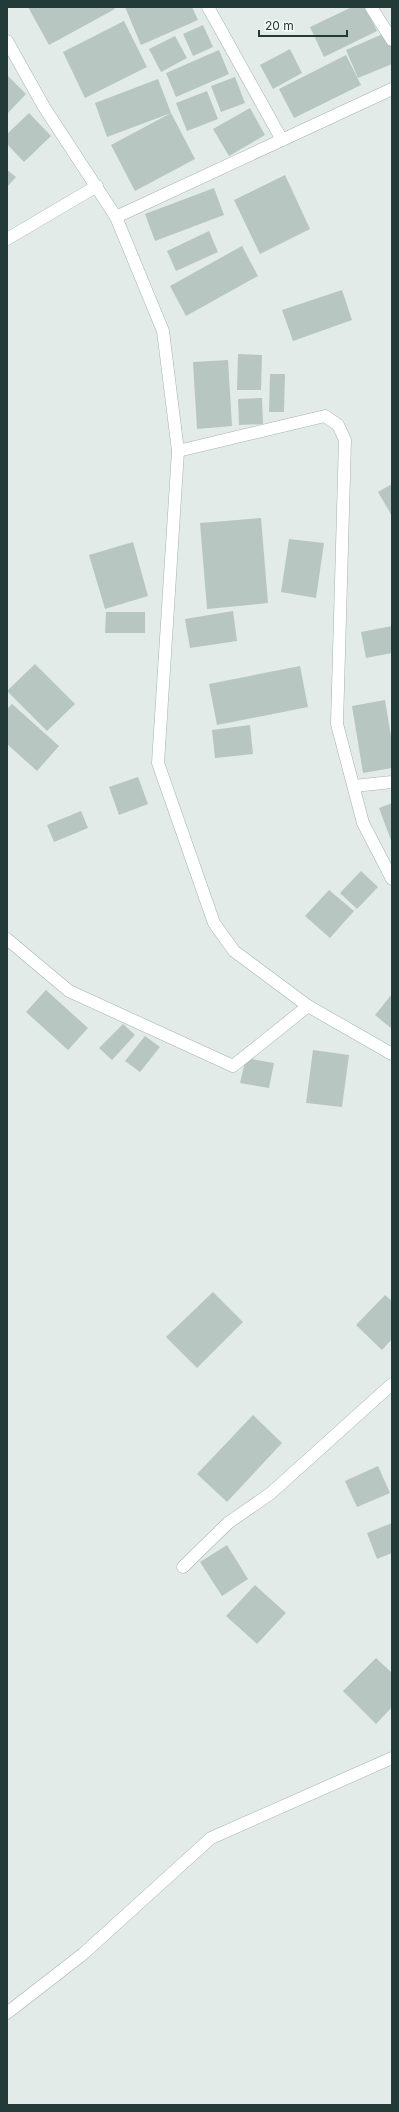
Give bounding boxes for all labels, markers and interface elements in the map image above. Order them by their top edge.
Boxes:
scale bar [259,12,347,38]
text: 20 m [265,18,294,33]

